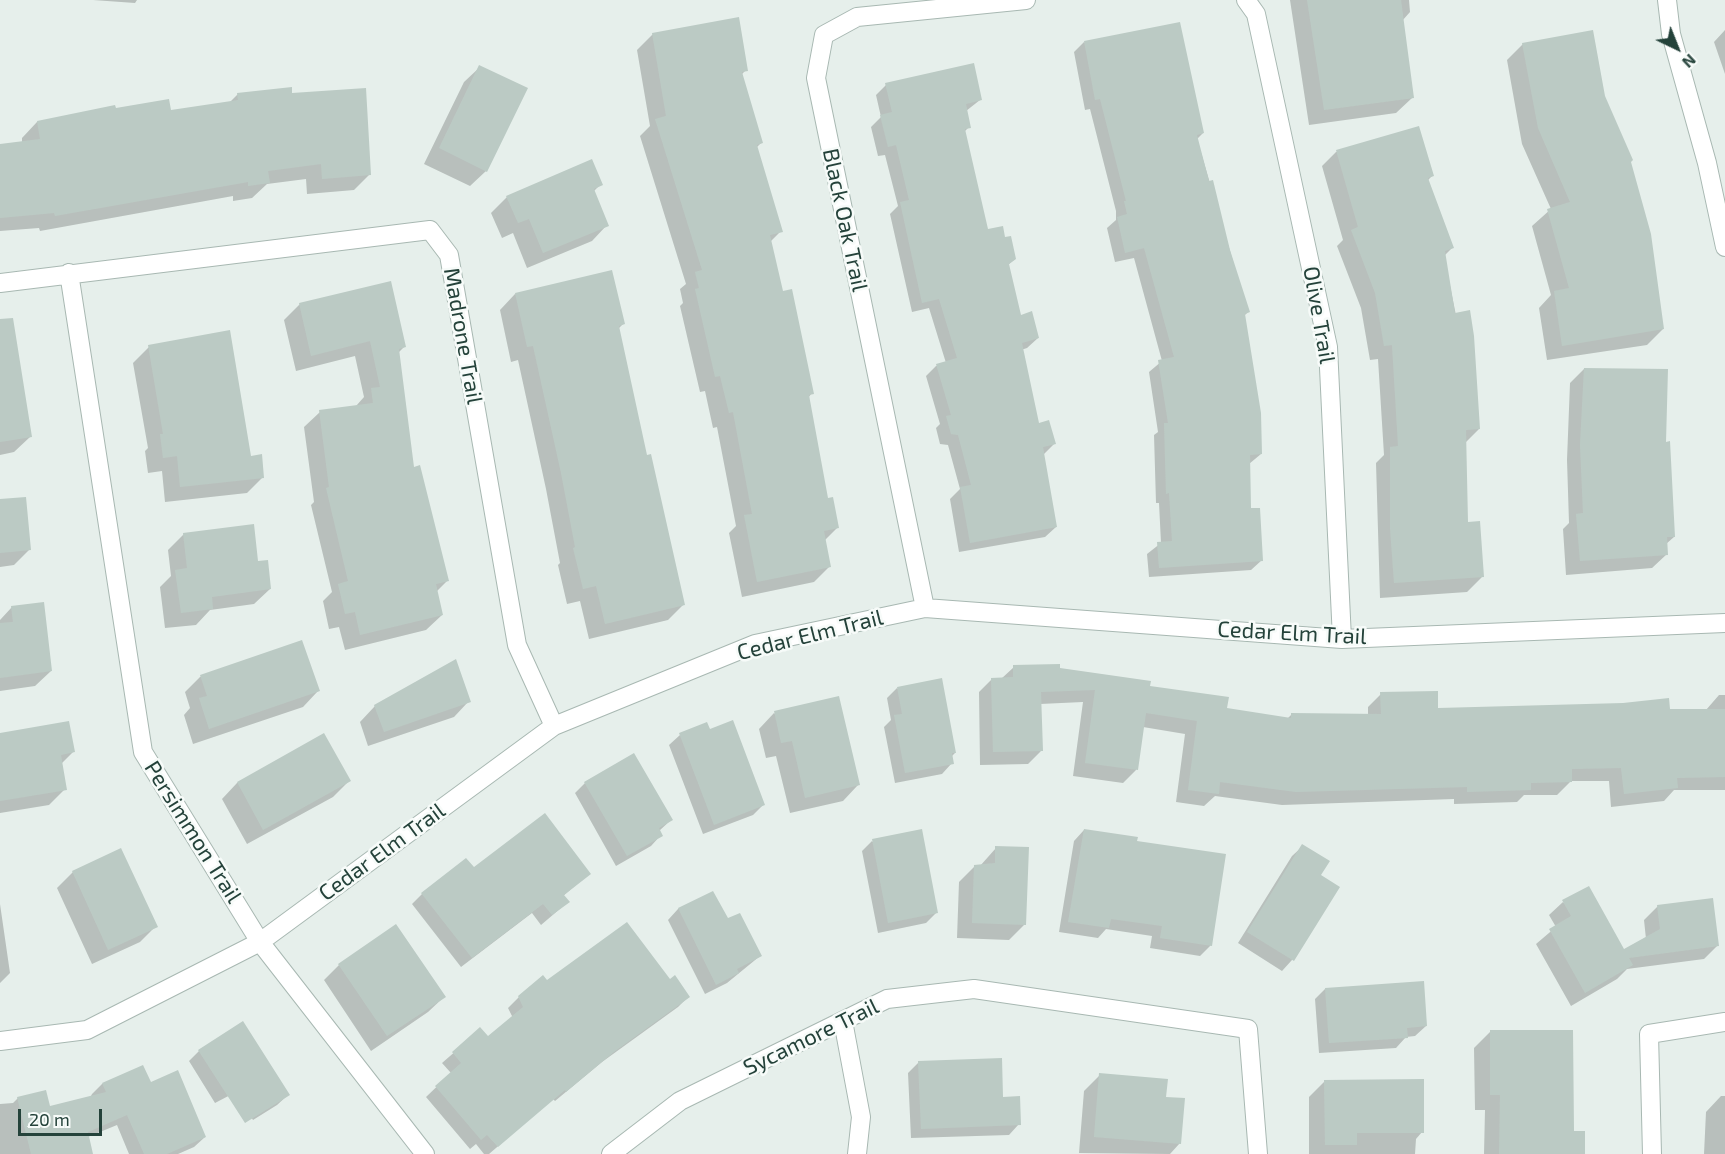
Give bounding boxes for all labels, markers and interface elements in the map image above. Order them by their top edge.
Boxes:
north arrow [1647,18,1707,78]
text: N [1679,51,1700,72]
street label: Black Oak Trail [817,146,873,294]
street label: Olive Trail [1297,264,1341,366]
street label: Madrone Trail [438,266,488,406]
street label: Cedar Elm Trail [734,604,886,666]
street label: Cedar Elm Trail [1217,616,1367,650]
street label: Persimmon Trail [139,756,247,908]
street label: Cedar Elm Trail [314,797,450,907]
street label: Sycamore Trail [739,993,883,1081]
scale bar [21,1097,105,1135]
text: 20 m [29,1108,70,1130]

